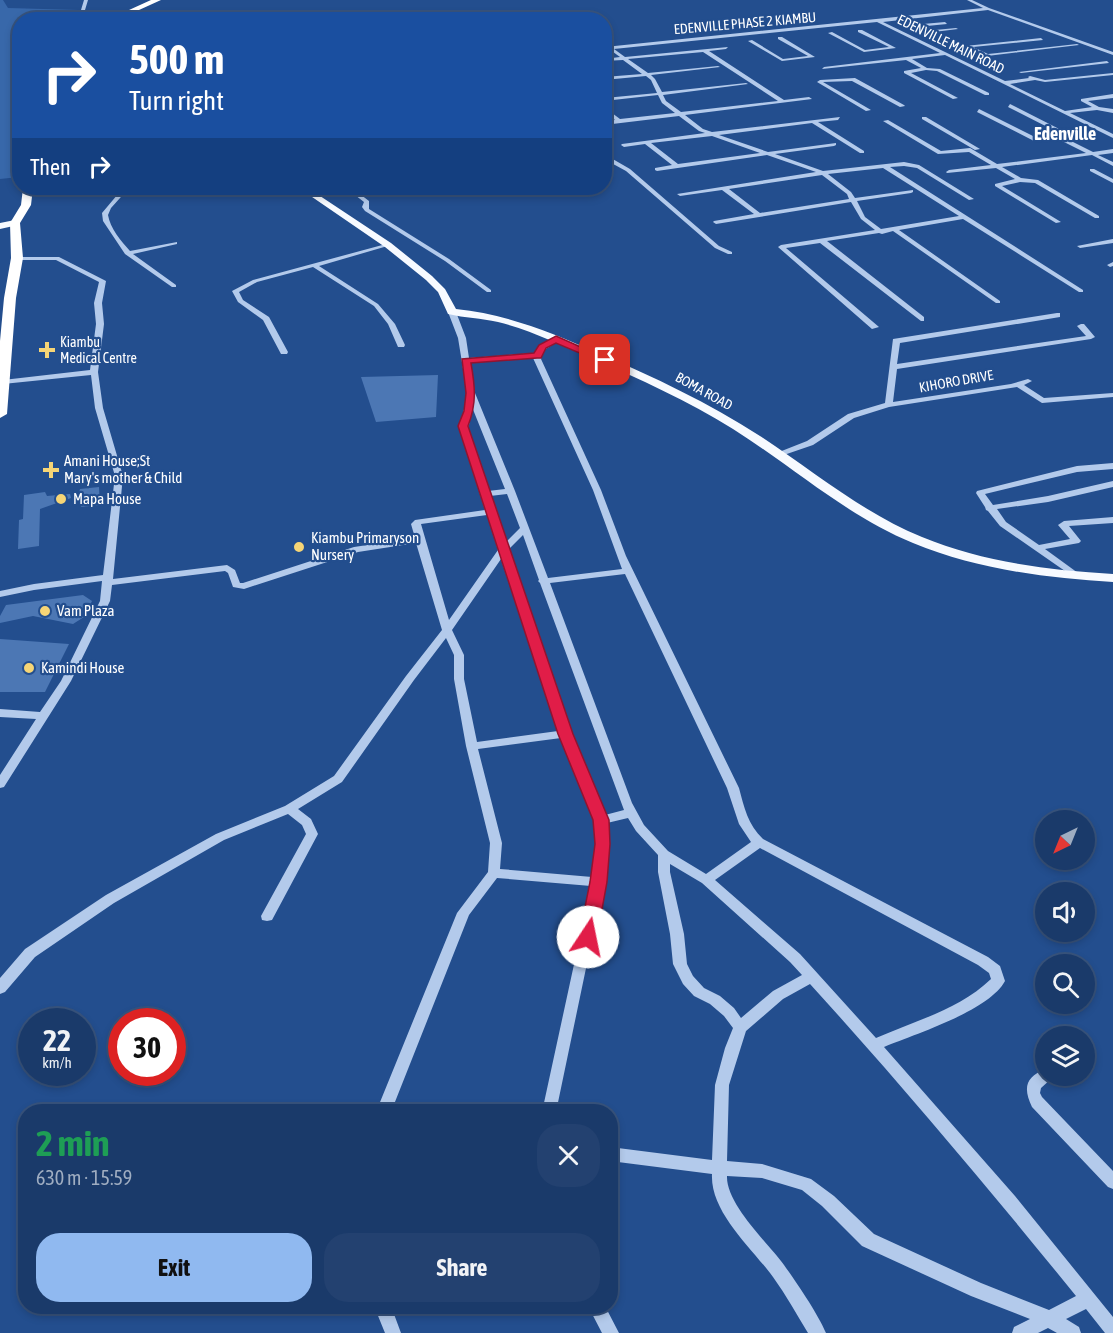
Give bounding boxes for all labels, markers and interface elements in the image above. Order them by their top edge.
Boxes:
street label: EDENVILLE PHASE 2 KIAMBU [673,9,817,37]
street label: EDENVILLE MAIN ROAD [895,11,1007,77]
text: 500 m [129,35,224,83]
icon: right [30,36,108,114]
text: Turn right [129,85,224,116]
district label: Edenville [1034,123,1096,144]
icon: right [83,150,116,183]
text: Then [30,154,71,180]
place label: Kiambu Medical Centre [60,334,137,366]
pin [579,334,630,385]
marker: Kiambu Medical Centre [38,341,56,359]
icon: arrive [588,343,621,376]
street label: KIHORO DRIVE [918,367,994,395]
street label: BOMA ROAD [673,369,735,413]
place label: Amani House;St Mary's mother & Child [64,452,182,486]
marker: Amani House;St Mary's mother & Child [42,461,60,479]
place label: Mapa House [73,490,141,507]
marker: Mapa House [54,492,68,506]
place label: Kiambu Primaryson Nursery [311,529,419,563]
marker: Kiambu Primaryson Nursery [292,540,306,554]
place label: Vam Plaza [57,602,114,619]
marker: Vam Plaza [38,604,52,618]
place label: Kamindi House [41,659,124,676]
marker: Kamindi House [22,661,36,675]
north arrow [1035,810,1095,870]
map controls [1035,810,1095,1086]
button: sound [1035,882,1095,942]
position arrow [556,905,620,969]
button: search [1035,954,1095,1014]
speed limit sign: 30 [108,1008,186,1086]
text: 22 [43,1023,71,1057]
button: layers [1035,1026,1095,1086]
text: km/h [42,1054,72,1071]
text: 2 min [36,1122,110,1164]
button: close [537,1124,600,1187]
text: 630 m · 15:59 [36,1166,132,1189]
button: Exit [36,1233,312,1302]
button: Share [324,1233,600,1302]

